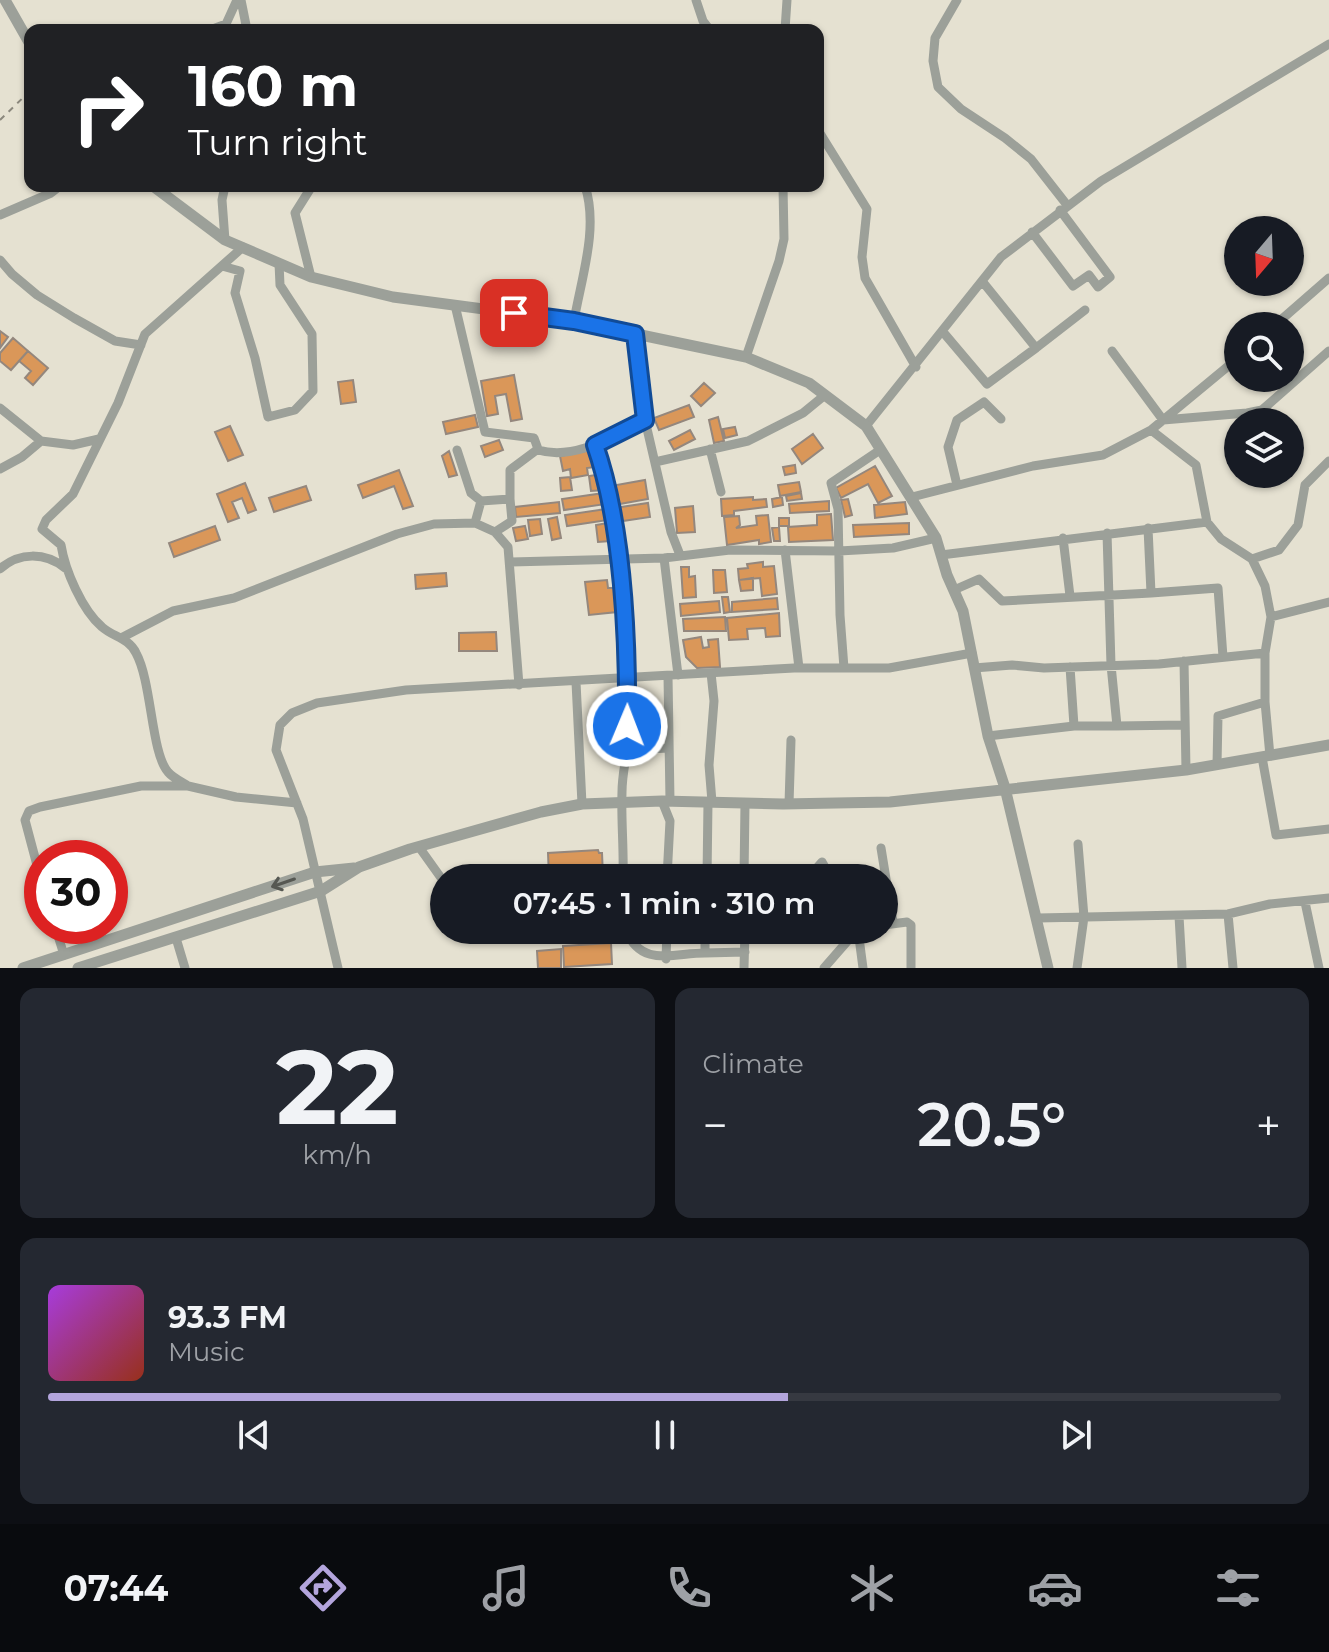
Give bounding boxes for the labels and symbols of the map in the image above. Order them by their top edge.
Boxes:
north arrow [1224,216,1304,296]
pin [480,279,548,347]
position arrow [585,684,669,768]
speed limit sign: 30 [24,840,128,944]
one-way arrow [270,876,295,891]

